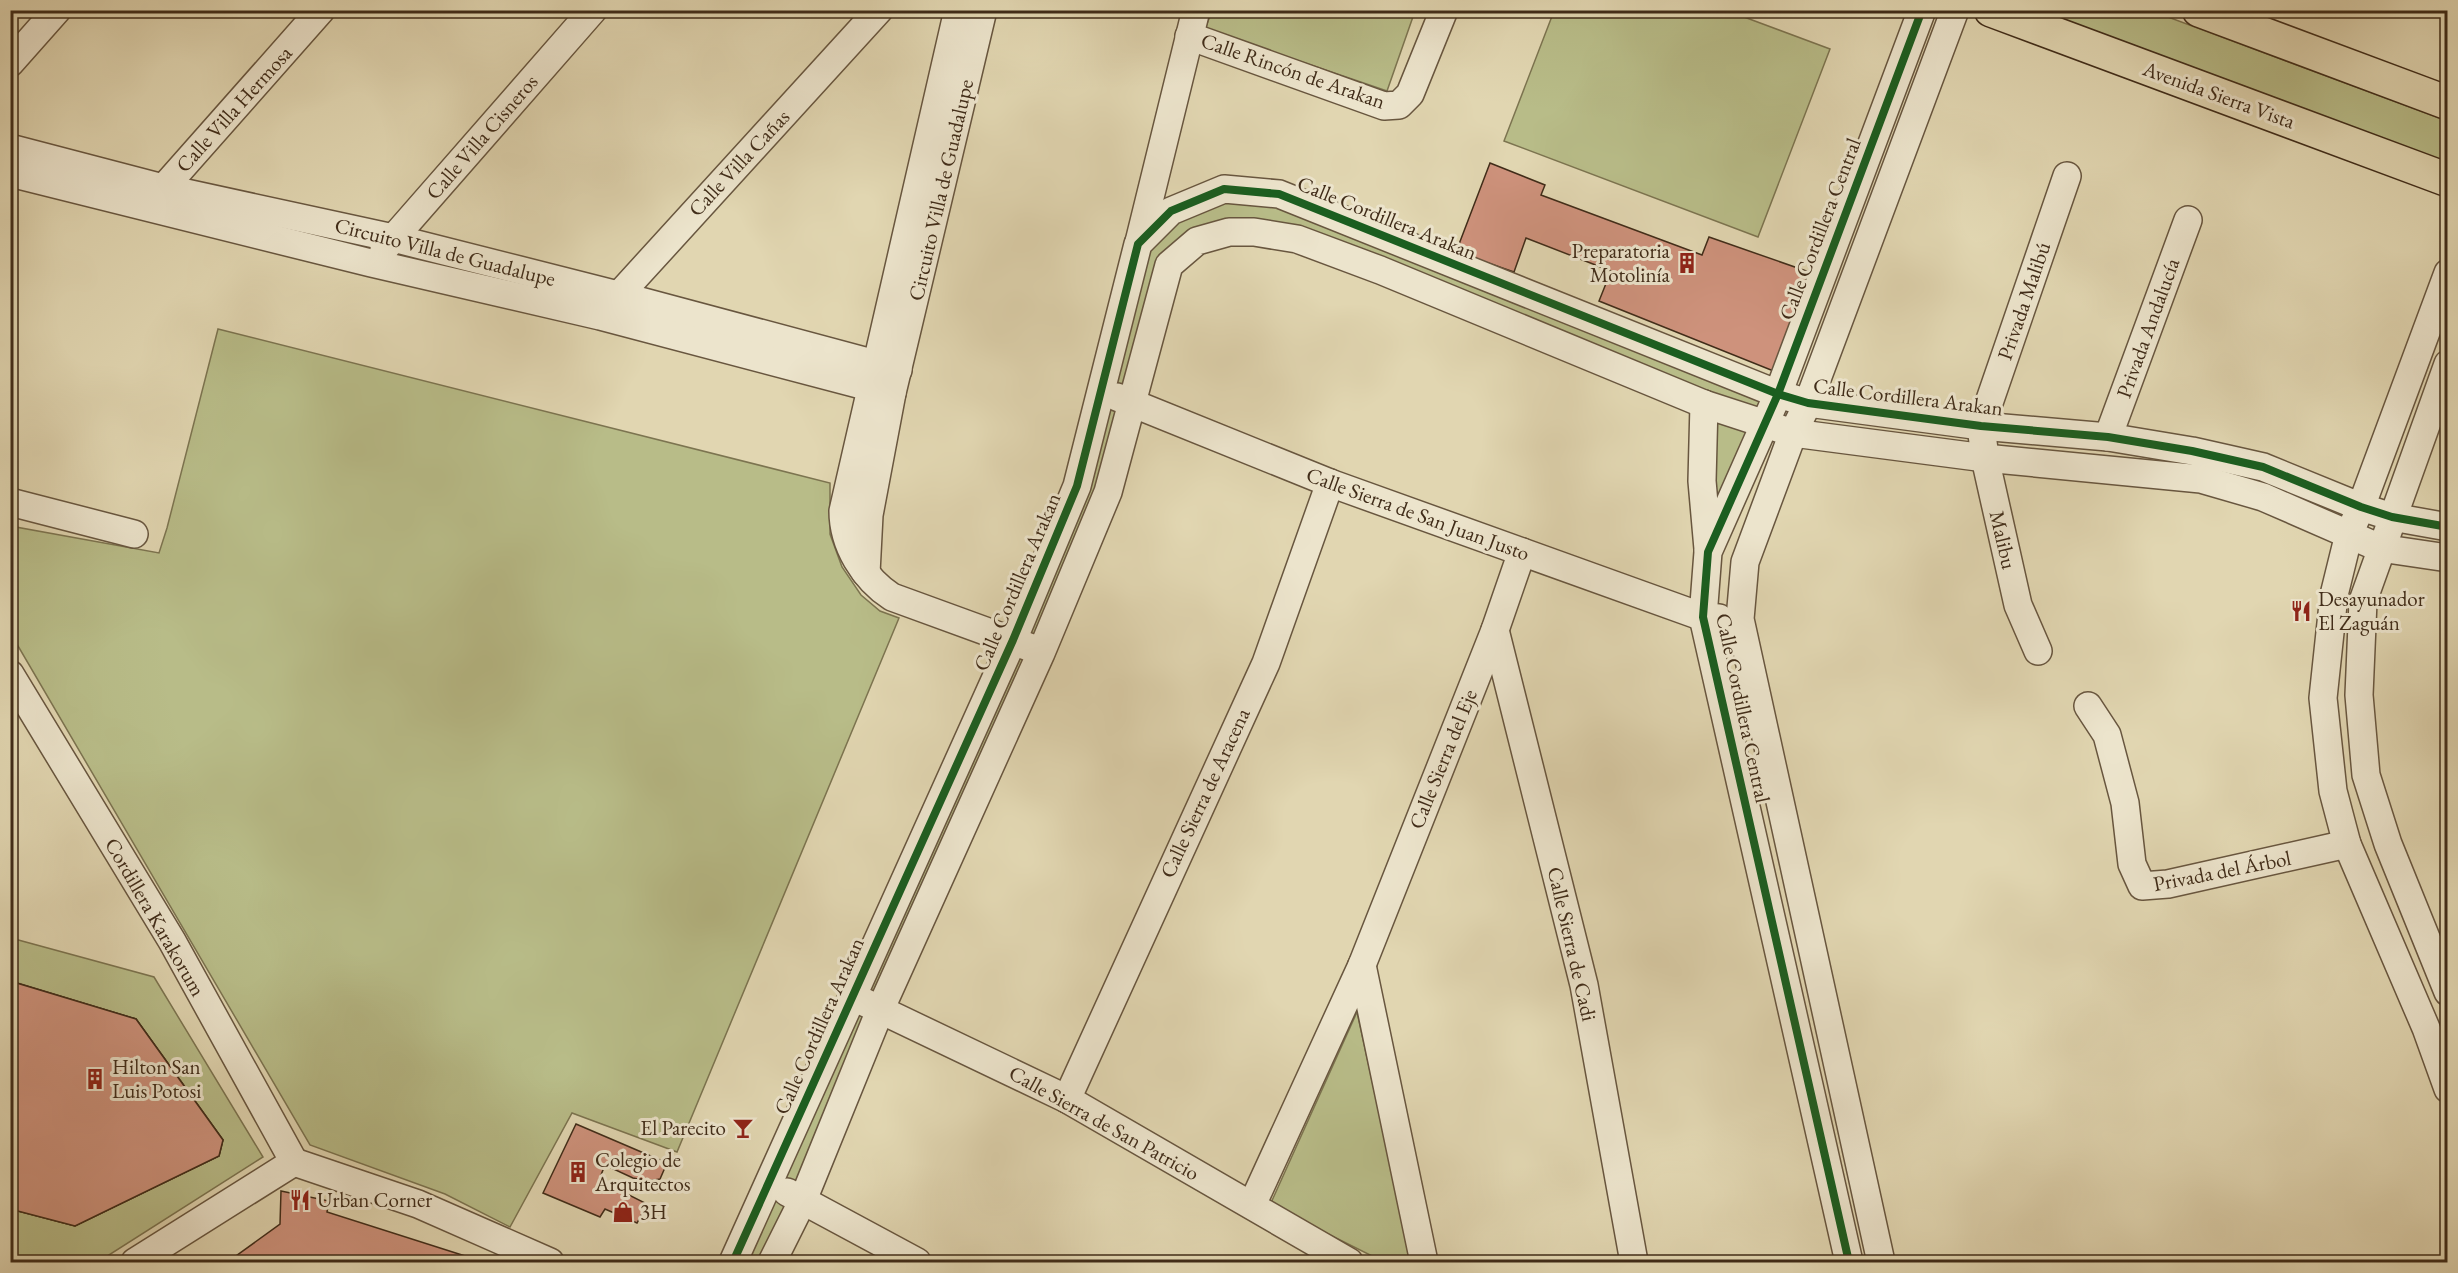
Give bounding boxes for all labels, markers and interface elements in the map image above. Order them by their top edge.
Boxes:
street label: Calle Rincón de Arakan [1198,26,1389,115]
street label: Calle Villa Hermosa [170,39,298,178]
street label: Avenida Sierra Vista [2139,54,2299,135]
street label: Calle Villa Cisneros [420,68,544,205]
street label: Circuito Villa de Guadalupe [902,77,979,303]
street label: Calle Villa Cañas [682,103,795,222]
street label: Calle Cordillera Central [1772,134,1867,324]
street label: Calle Cordillera Arakan [1294,169,1481,266]
street label: Circuito Villa de Guadalupe [332,211,558,292]
place label: Preparatoria Motolinía [1571,237,1671,288]
street label: Privada Malibú [1991,238,2056,363]
building icon: Preparatoria Motolinía [1675,251,1699,275]
street label: Privada Andalucía [2110,254,2186,402]
street label: Calle Cordillera Arakan [1812,371,2004,422]
street label: Calle Sierra de San Juan Justo [1303,461,1534,567]
street label: Calle Cordillera Arakan [967,489,1066,675]
street label: Malibu [1984,508,2023,572]
place label: Desayunador El Zaguán [2318,585,2425,636]
restaurant icon: Desayunador El Zaguán [2289,599,2313,623]
street label: Calle Cordillera Central [1710,611,1777,805]
street label: Calle Sierra del Eje [1402,685,1483,833]
street label: Calle Sierra de Aracena [1153,703,1256,882]
street label: Cordillera Karakorum [99,833,212,1001]
street label: Privada del Árbol [2151,844,2293,897]
street label: Calle Sierra de Cadi [1542,864,1603,1024]
street label: Calle Cordillera Arakan [767,933,870,1119]
place label: Hilton San Luis Potosi [112,1053,201,1104]
street label: Calle Sierra de San Patricio [1004,1059,1204,1186]
building icon: Hilton San Luis Potosi [83,1067,107,1091]
place label: El Parecito [640,1114,726,1141]
bar icon: El Parecito [731,1116,755,1140]
place label: Colegio de Arquitectos [594,1146,691,1197]
building icon: Colegio de Arquitectos [566,1160,590,1184]
place label: Urban Corner [317,1186,432,1213]
restaurant icon: Urban Corner [288,1188,312,1212]
place label: 3H [640,1198,667,1225]
shop icon: 3H [611,1200,635,1224]

